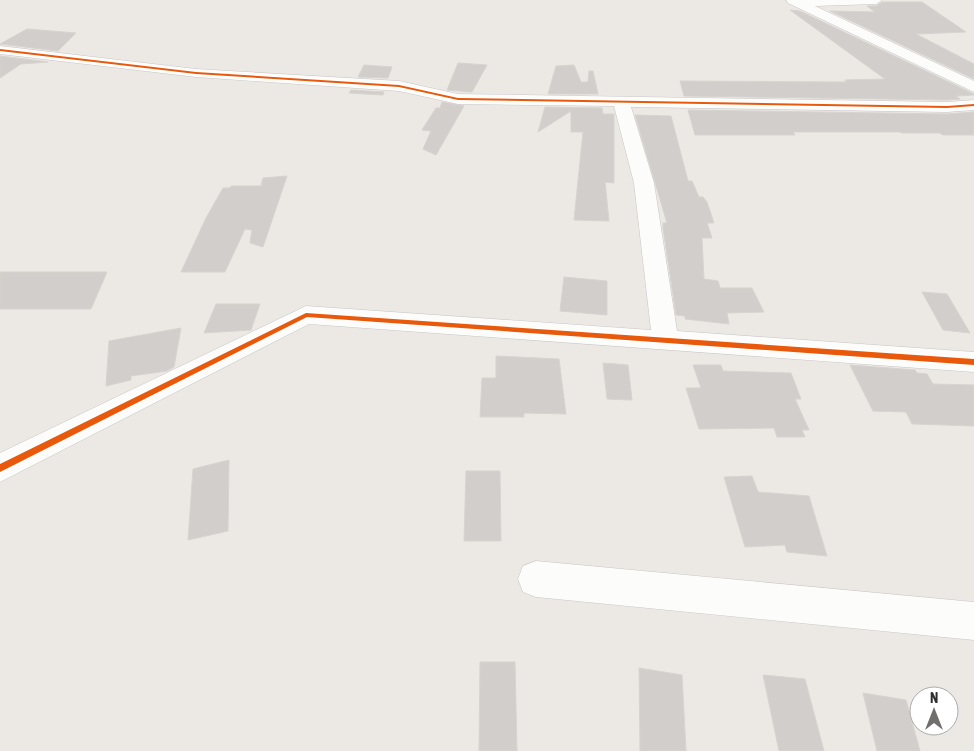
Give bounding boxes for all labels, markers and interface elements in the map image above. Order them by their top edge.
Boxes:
north arrow [909,686,959,736]
text: N [930,690,938,706]

